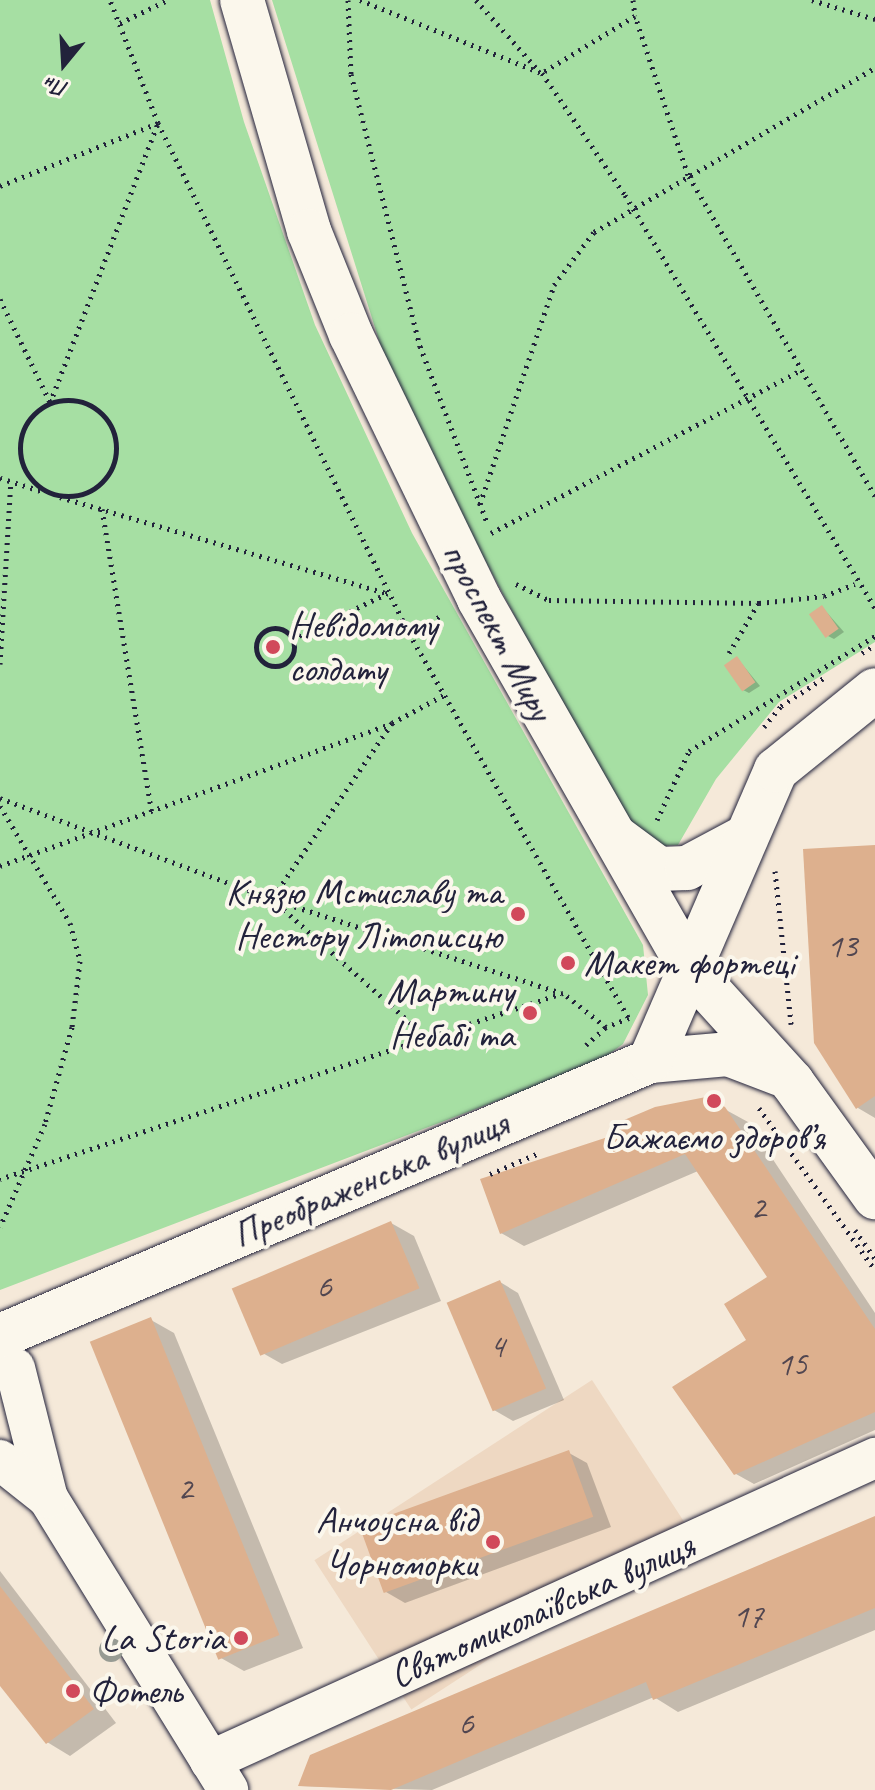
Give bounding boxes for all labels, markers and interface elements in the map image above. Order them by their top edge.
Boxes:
north arrow [24,24,104,104]
text: Пн [41,70,72,104]
street label: проспект Миру [432,533,564,729]
place label: Невідомому солдату [289,602,437,692]
marker: Невідомому солдату [264,638,282,656]
place label: Князю Мстиславу та Нестору Літописцю [223,869,502,958]
marker: Князю Мстиславу та Нестору Літописцю [509,905,527,923]
house number: 13 [827,926,857,966]
place label: Макет фортеці [584,940,792,986]
marker: Макет фортеці [559,954,577,972]
place label: Мартину Небабі та [387,968,514,1058]
marker: Мартину Небабі та [521,1004,539,1022]
marker: Бажаємо здоров’я [705,1092,723,1110]
street label: Преображенська вулиця [225,1100,515,1258]
place label: Бажаємо здоров’я [604,1114,824,1160]
house number: 2 [750,1187,766,1227]
house number: 6 [316,1266,332,1306]
house number: 4 [489,1326,505,1366]
house number: 15 [777,1344,807,1384]
house number: 2 [177,1468,193,1508]
place label: Анчоусна від Чорноморки [315,1497,477,1586]
street label: Святомиколаївська вулиця [382,1522,702,1698]
marker: Анчоусна від Чорноморки [484,1533,502,1551]
house number: 17 [733,1596,763,1636]
place label: La Storia [101,1615,225,1661]
marker: La Storia [232,1629,250,1647]
place label: Фотель [89,1668,182,1714]
marker: Фотель [64,1682,82,1700]
house number: 6 [458,1703,474,1743]

